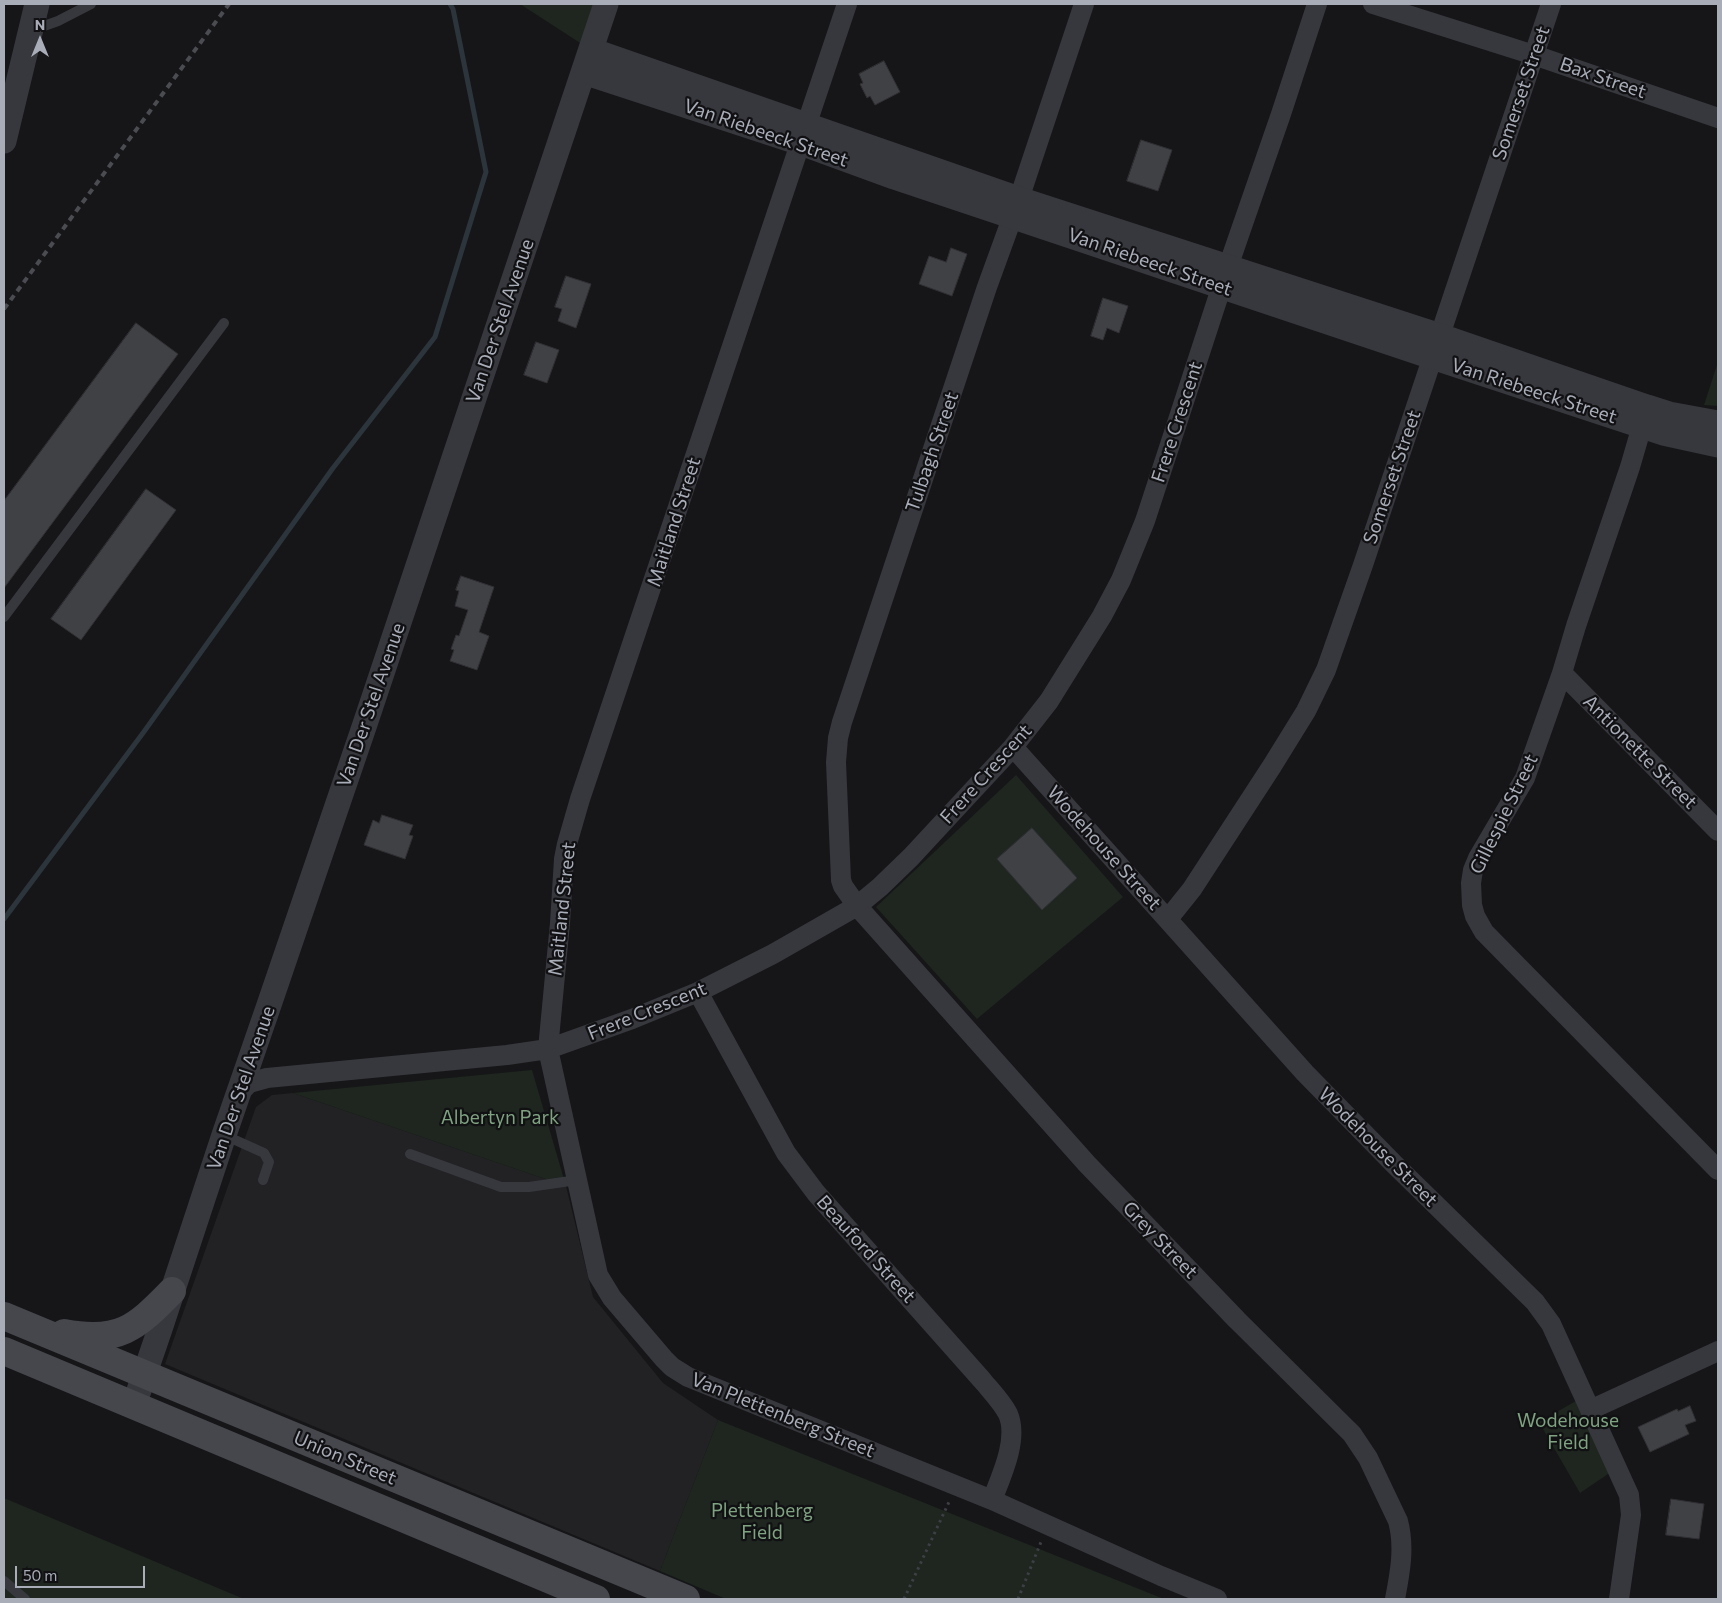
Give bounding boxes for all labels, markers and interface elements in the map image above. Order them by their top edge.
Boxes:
north arrow [15,15,65,65]
text: N [35,16,45,33]
street label: Somerset Street [1487,23,1555,163]
street label: Bax Street [1557,53,1649,103]
street label: Van Riebeeck Street [681,94,851,172]
street label: Van Riebeeck Street [1065,223,1235,301]
street label: Van Der Stel Avenue [461,236,539,406]
street label: Van Riebeeck Street [1448,354,1620,428]
street label: Frere Crescent [1147,359,1207,485]
street label: Tulbagh Street [901,389,963,515]
street label: Somerset Street [1358,407,1426,547]
street label: Maitland Street [642,454,706,590]
street label: Van Der Stel Avenue [332,620,410,790]
street label: Antionette Street [1578,690,1702,814]
street label: Frere Crescent [935,720,1037,828]
street label: Gillespie Street [1465,750,1543,878]
street label: Wodehouse Street [1042,781,1166,915]
street label: Maitland Street [544,841,580,977]
street label: Frere Crescent [584,977,710,1045]
street label: Van Der Stel Avenue [202,1003,280,1173]
street label: Wodehouse Street [1314,1083,1442,1211]
park label: Albertyn Park [441,1107,559,1129]
street label: Beauford Street [812,1191,920,1307]
street label: Grey Street [1118,1197,1202,1283]
street label: Van Plettenberg Street [688,1368,878,1462]
park label: Wodehouse Field [1517,1410,1619,1454]
street label: Union Street [290,1426,400,1490]
park label: Plettenberg Field [711,1500,813,1544]
scale bar [18,1556,148,1588]
text: 50 m [23,1566,57,1584]

